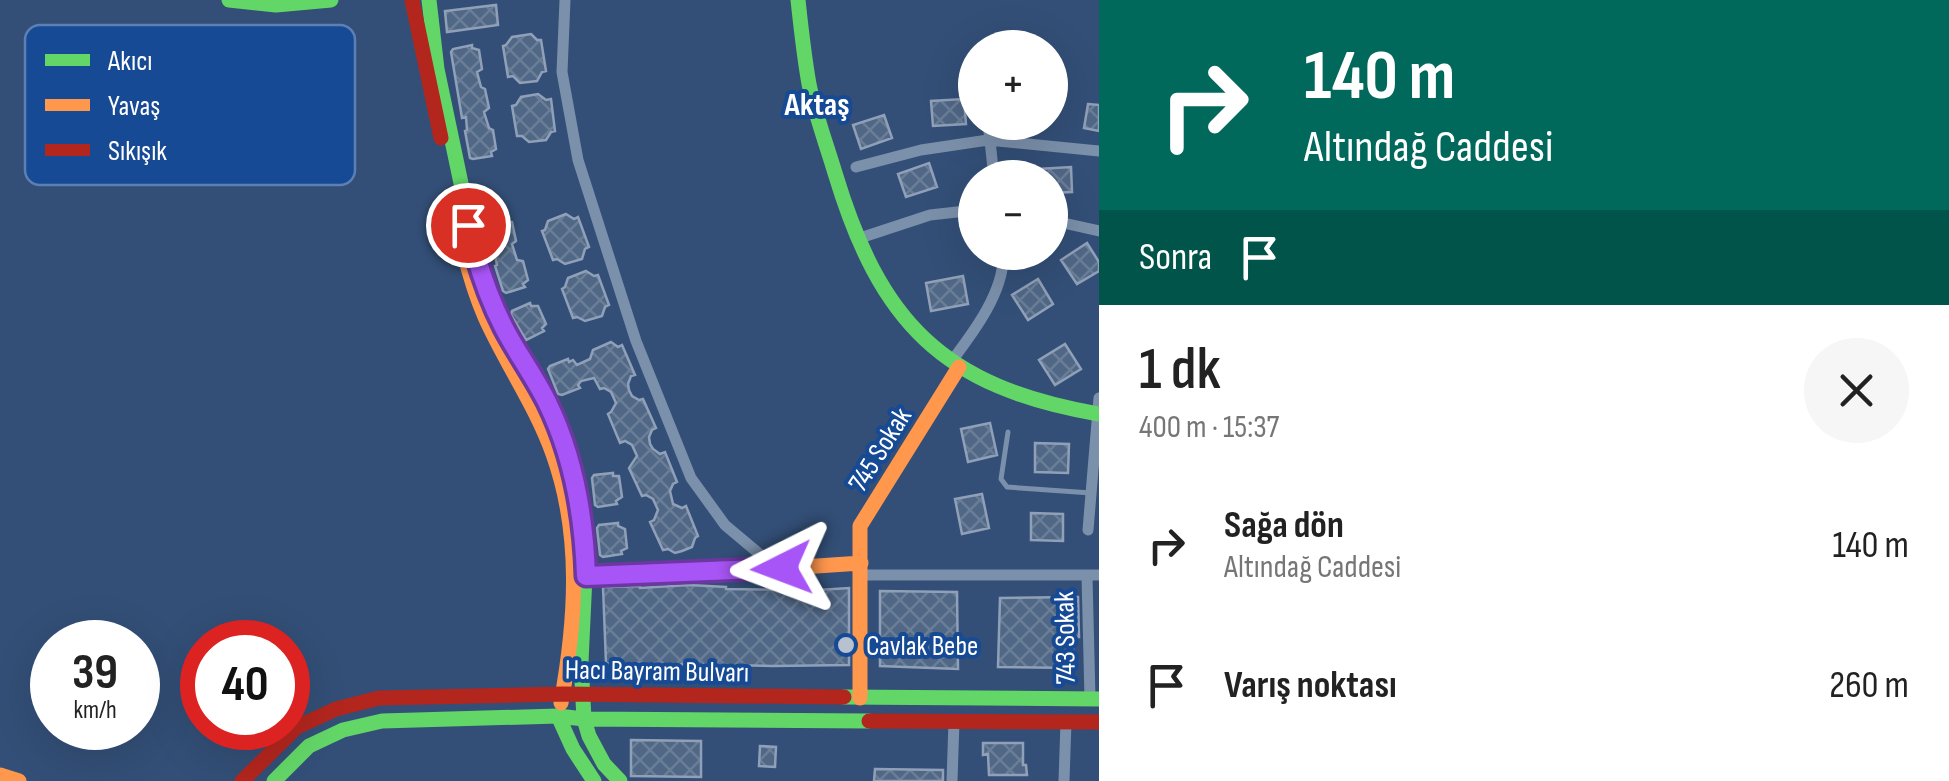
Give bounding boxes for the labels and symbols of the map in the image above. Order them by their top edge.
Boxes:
legend [25,25,355,185]
text: Akıcı [107,45,152,78]
district label: Aktaş [784,86,850,125]
text: Yavaş [108,90,160,123]
text: Sıkışık [108,135,167,168]
pin [426,183,511,268]
street label: 745 Sokak [842,401,919,498]
position arrow [730,516,834,620]
street label: 743 Sokak [1048,591,1083,685]
speed limit sign: 40 [180,620,310,750]
place label: Cavlak Bebe [866,630,978,663]
marker: Cavlak Bebe [835,634,857,656]
street label: Hacı Bayram Bulvarı [565,653,749,690]

